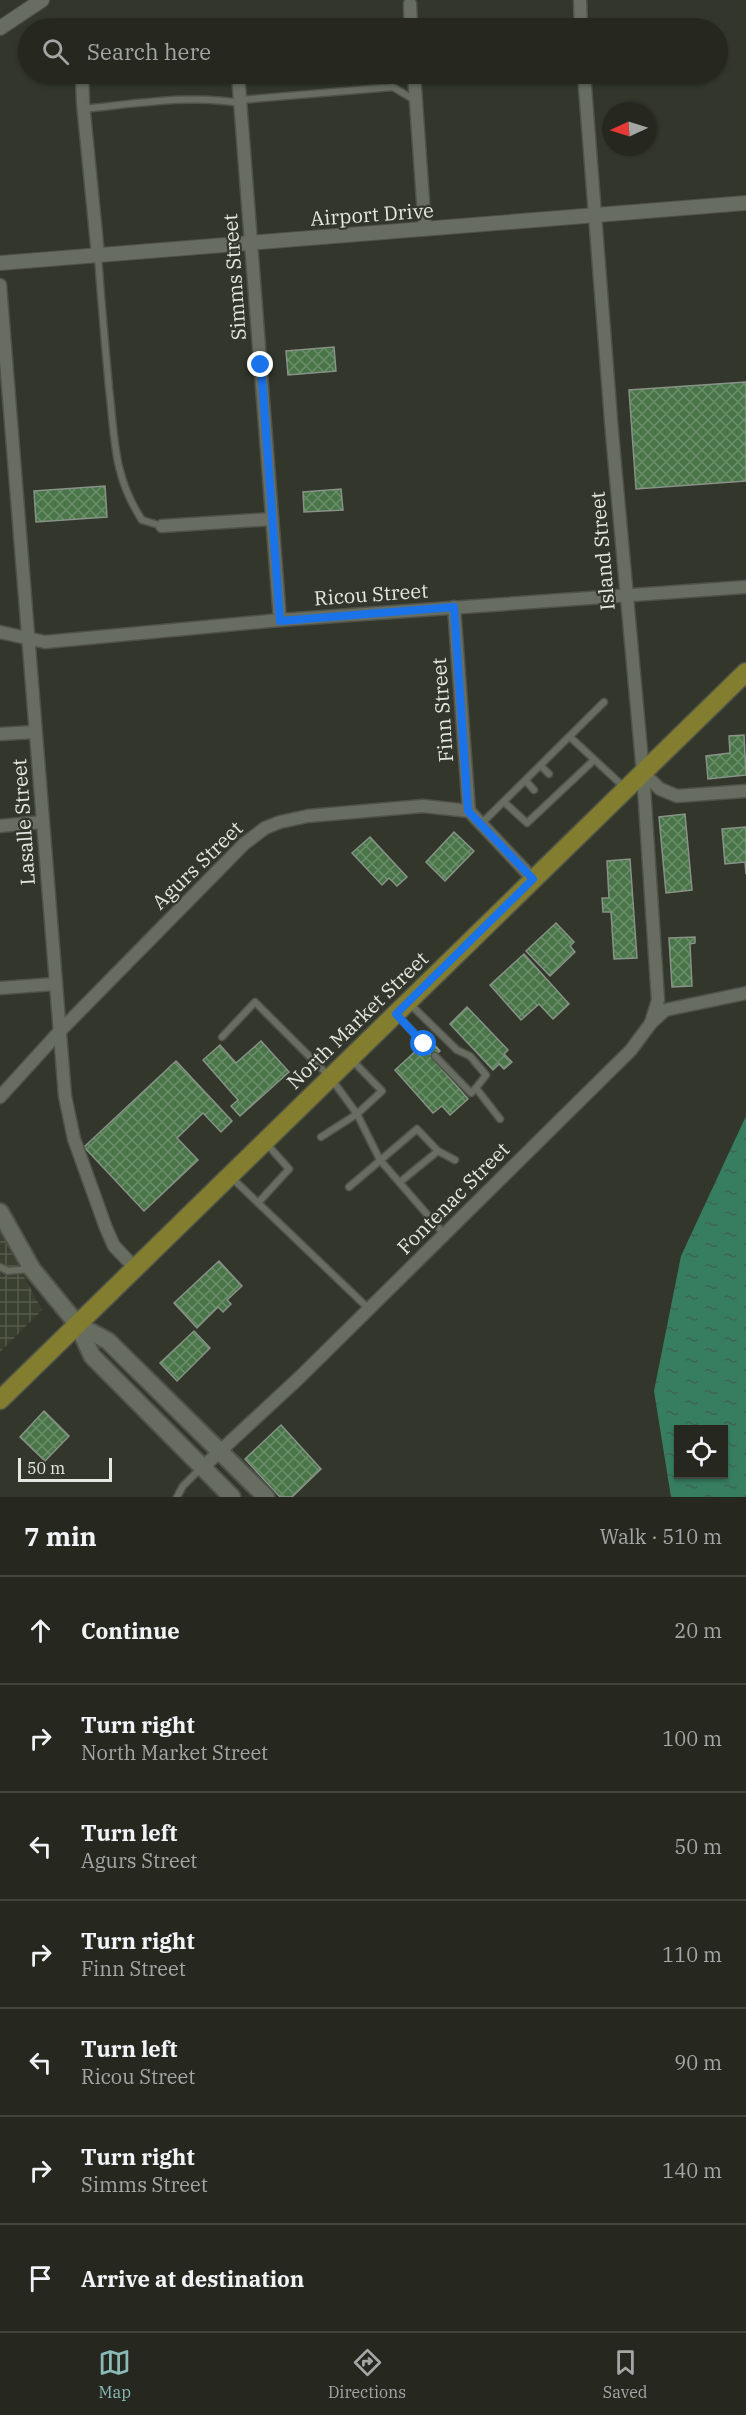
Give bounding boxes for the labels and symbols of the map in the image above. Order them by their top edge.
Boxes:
north arrow [602,102,656,156]
street label: Airport Drive [309,196,435,232]
street label: Simms Street [216,213,252,341]
route end [247,351,273,377]
street label: Island Street [583,490,621,612]
street label: Ricou Street [313,577,429,611]
street label: Finn Street [425,657,459,763]
street label: Lasalle Street [5,758,41,886]
street label: Agurs Street [146,815,248,915]
street label: North Market Street [280,945,434,1095]
route start [410,1030,436,1056]
street label: Fontenac Street [391,1136,515,1260]
scale bar [18,1455,112,1482]

